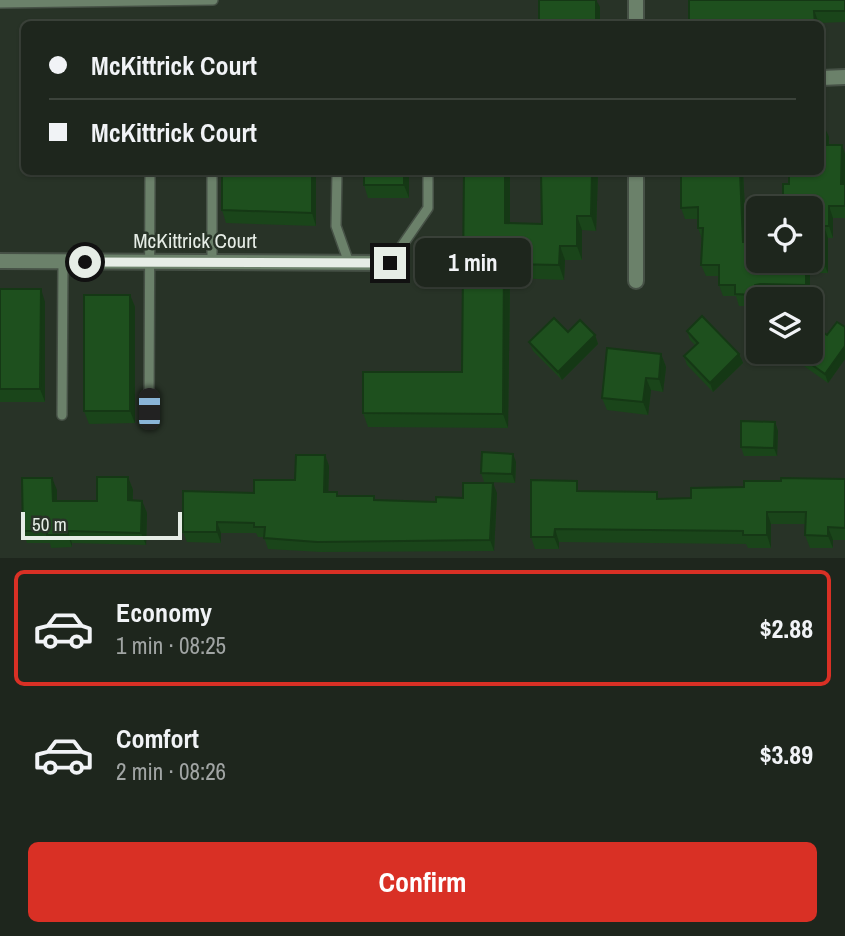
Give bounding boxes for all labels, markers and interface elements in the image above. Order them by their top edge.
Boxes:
text: McKittrick Court [91,48,257,83]
text: McKittrick Court [91,115,257,150]
map controls [746,196,823,364]
button: locate [746,196,823,273]
street label: McKittrick Court [133,226,257,255]
callout: 1 min [414,238,530,288]
route start [69,246,101,278]
route end [374,247,406,279]
text: 1 min [448,247,498,278]
button: layers [746,287,823,364]
car [139,388,160,430]
scale bar [21,509,182,541]
text: 50 m [32,511,67,537]
text: Economy [116,595,212,630]
icon: car [32,597,95,660]
text: $2.88 [760,611,813,646]
text: 1 min · 08:25 [116,630,226,661]
text: Comfort [116,721,199,756]
icon: car [32,723,95,786]
text: $3.89 [760,737,813,772]
text: 2 min · 08:26 [116,756,226,787]
button: Confirm [28,842,817,922]

